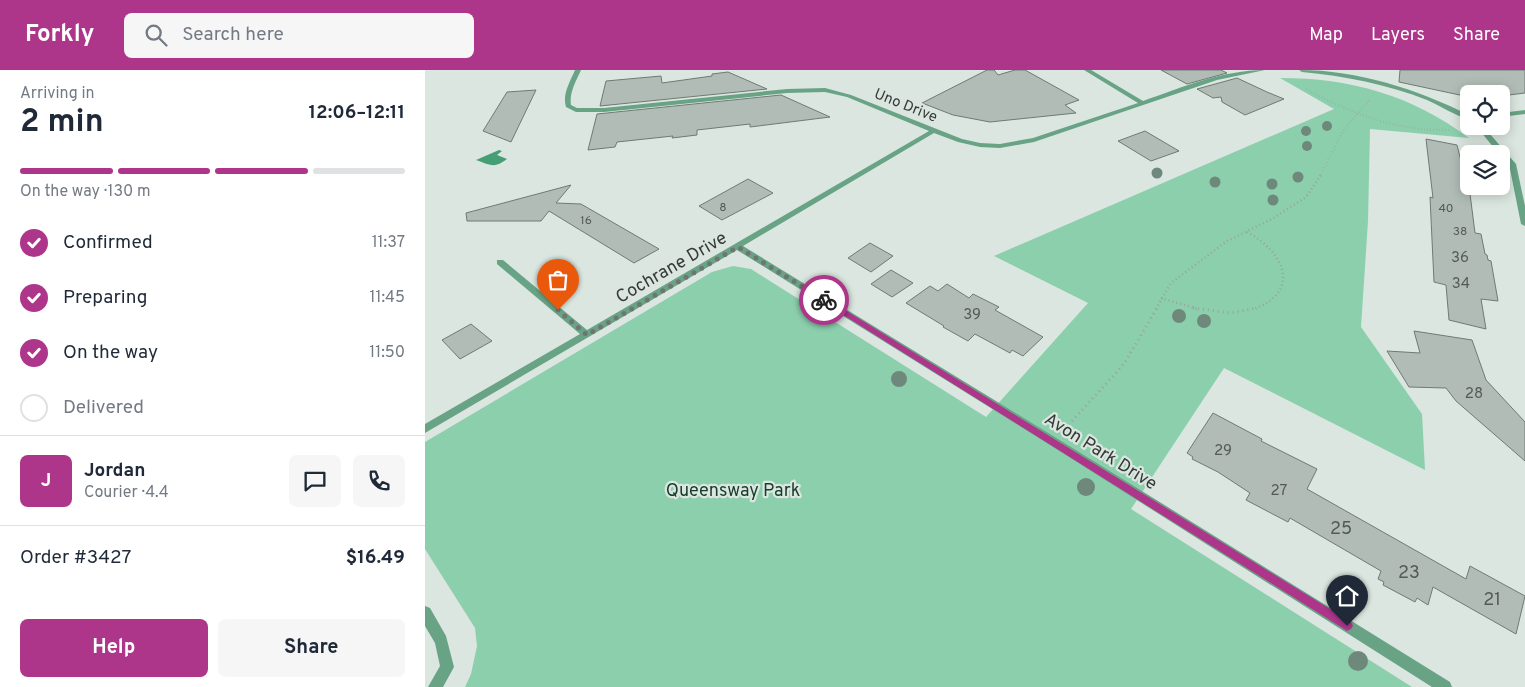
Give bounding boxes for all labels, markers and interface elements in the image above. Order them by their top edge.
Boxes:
search box [124,13,474,58]
text: Forkly [25,20,94,50]
icon: search [142,21,170,49]
text: Search here [182,23,284,47]
text: Map [1309,24,1343,47]
text: Layers [1371,24,1425,47]
text: Share [1453,24,1500,47]
text: Arriving in [20,84,95,104]
street label: Uno Drive [871,85,940,128]
map controls [1460,85,1510,195]
button: locate [1460,85,1510,135]
text: 12:06–12:11 [308,101,405,125]
text: 2 min [20,103,104,143]
button: layers [1460,145,1510,195]
text: On the way · 130 m [20,182,151,202]
house number: 8 [719,200,727,216]
house number: 40 [1438,201,1454,217]
house number: 16 [580,213,592,229]
house number: 38 [1453,224,1467,240]
street label: Cochrane Drive [612,227,732,309]
icon: check [20,229,48,257]
text: Confirmed [63,231,153,255]
text: 11:37 [372,233,405,253]
house number: 36 [1451,249,1469,268]
pin [537,259,579,310]
icon: bag [544,266,572,294]
courier [799,275,849,325]
house number: 34 [1452,275,1470,294]
icon: check [20,284,48,312]
text: Preparing [63,286,147,310]
icon: bike [810,286,838,314]
text: 11:45 [370,288,405,308]
house number: 39 [963,306,981,325]
icon: check [20,339,48,367]
text: On the way [63,341,158,365]
text: 11:50 [369,343,405,363]
house number: 28 [1465,385,1483,404]
text: Delivered [63,396,144,420]
street label: Avon Park Drive [1039,408,1161,496]
house number: 29 [1214,442,1232,461]
button: chat [289,455,341,507]
button: phone [353,455,405,507]
text: Jordan [84,459,146,483]
text: J [41,469,51,493]
park label: Queensway Park [666,480,800,503]
house number: 27 [1271,482,1288,501]
text: Courier · 4.4 [84,483,169,503]
house number: 25 [1330,518,1352,541]
text: Order #3427 [20,546,131,570]
text: $16.49 [346,546,405,570]
house number: 23 [1398,562,1420,585]
pin [1326,575,1368,626]
icon: home [1333,582,1361,610]
house number: 21 [1483,589,1501,612]
button: Help [20,619,208,677]
button: Share [218,619,405,677]

